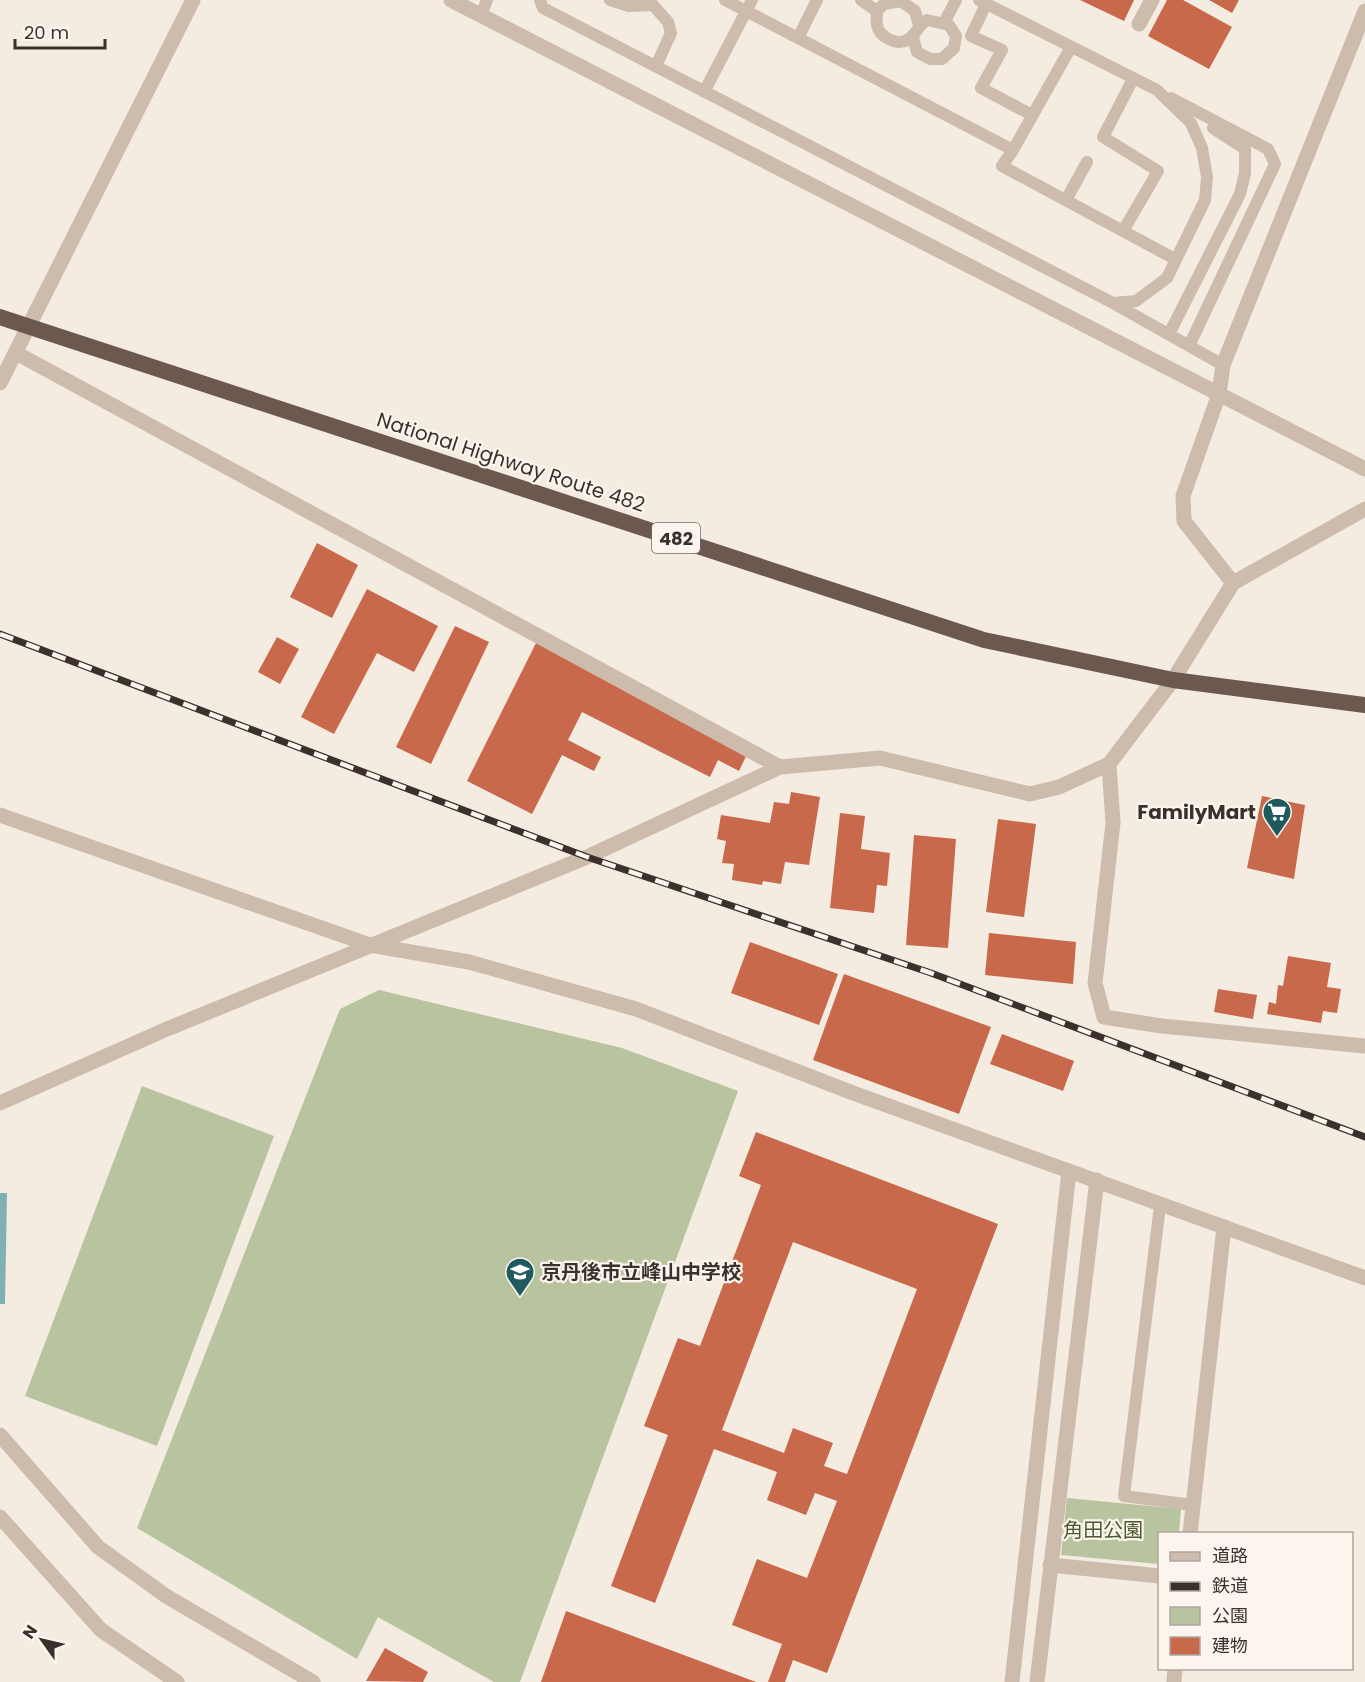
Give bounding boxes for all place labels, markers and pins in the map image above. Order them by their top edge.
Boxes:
supermarket icon: FamilyMart [1261,796,1293,838]
place label: FamilyMart [1137,798,1256,826]
school or university icon: 京丹後市立峰山中学校 [504,1256,536,1298]
place label: 京丹後市立峰山中学校 [541,1258,741,1286]

